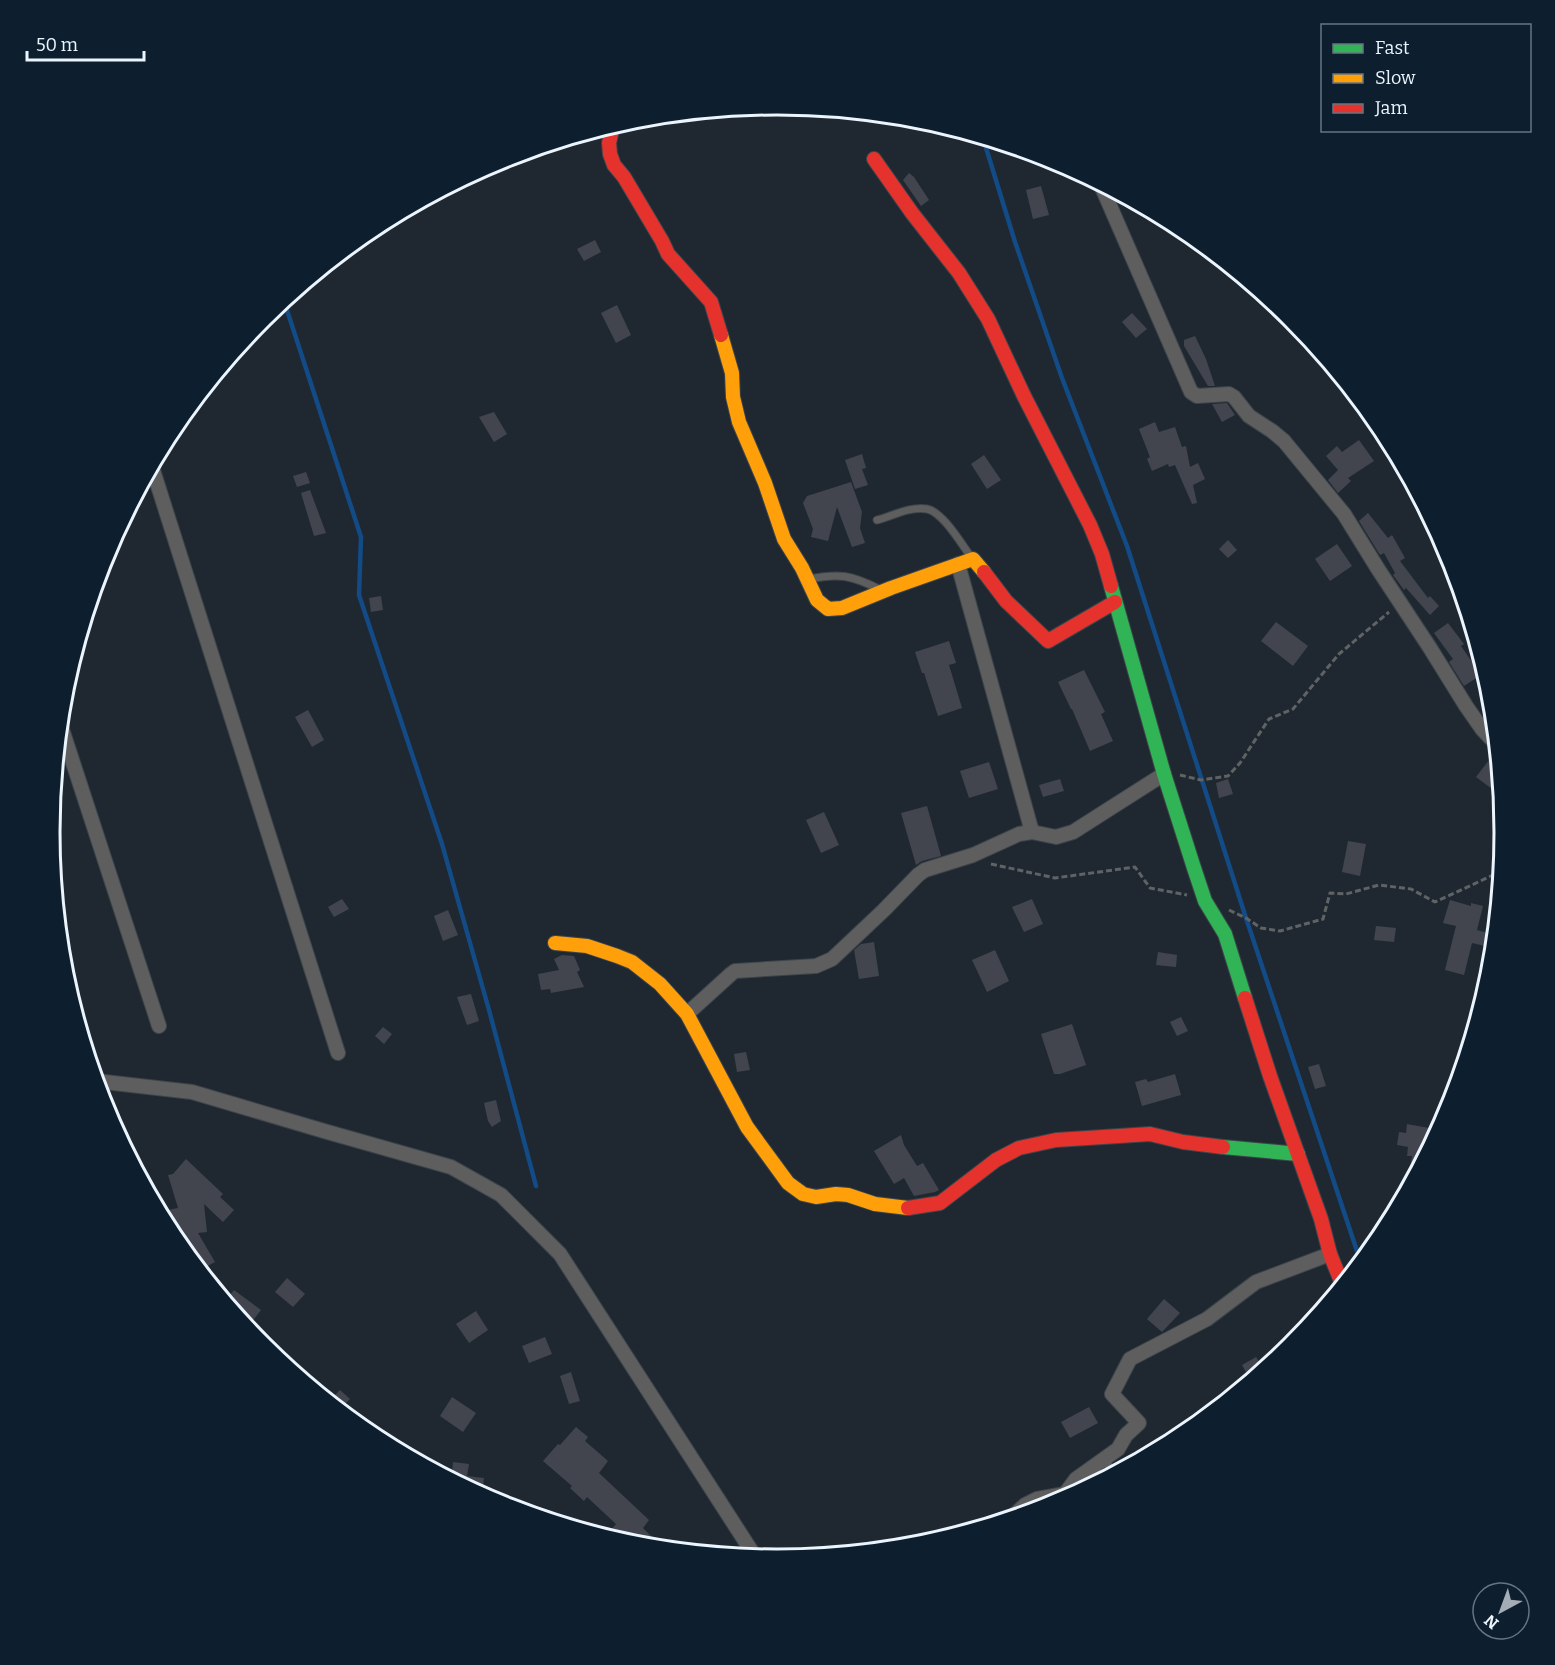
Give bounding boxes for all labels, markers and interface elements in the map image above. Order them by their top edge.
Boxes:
scale bar [27,24,144,62]
legend [1321,24,1531,132]
text: 50 m [36,34,78,56]
text: Fast [1375,37,1410,59]
text: Slow [1375,67,1416,89]
text: Jam [1374,97,1408,119]
north arrow [1471,1581,1531,1641]
text: N [1481,1611,1502,1633]

